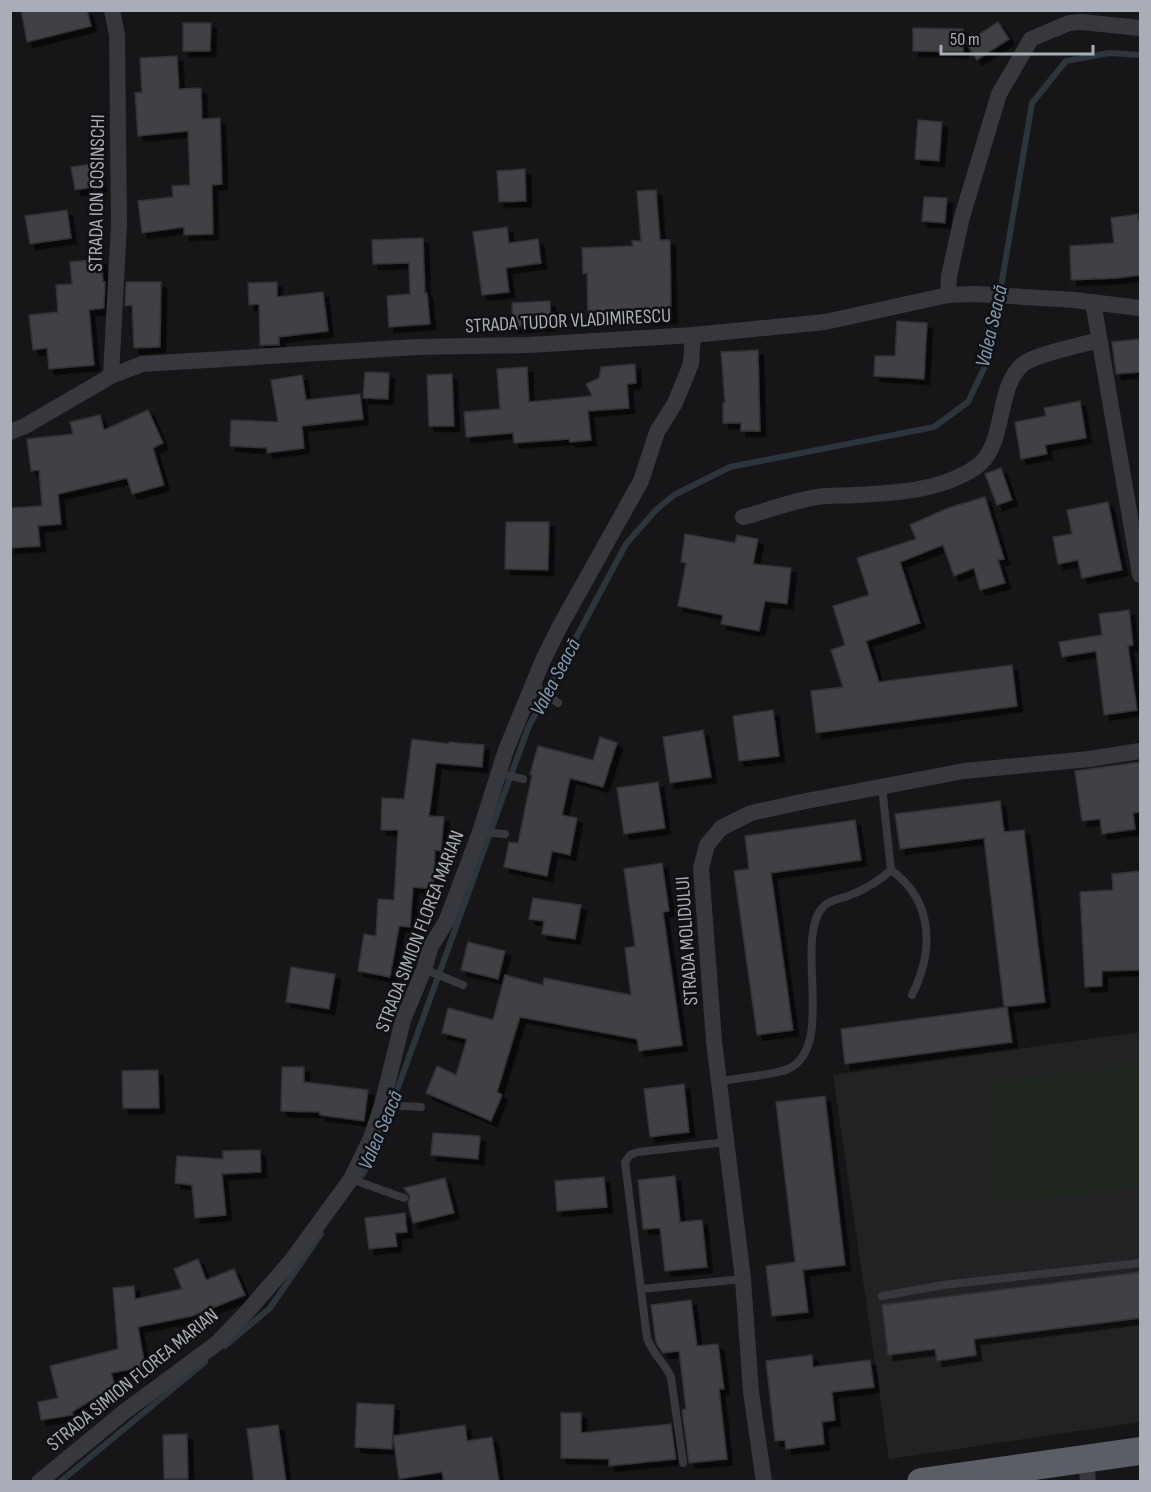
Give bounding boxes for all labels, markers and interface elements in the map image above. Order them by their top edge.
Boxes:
scale bar [941,18,1092,56]
text: 50 m [950,29,980,50]
street label: STRADA ION COSINSCHI [84,114,110,272]
water label: Valea Seacă [970,282,1013,369]
street label: STRADA TUDOR VLADIMIRESCU [464,304,672,338]
water label: Valea Seacă [525,634,586,720]
street label: STRADA SIMION FLOREA MARIAN [370,827,469,1035]
street label: STRADA MOLIDULUI [671,876,703,1006]
water label: Valea Seacă [353,1087,408,1173]
street label: STRADA SIMION FLOREA MARIAN [42,1303,223,1456]

